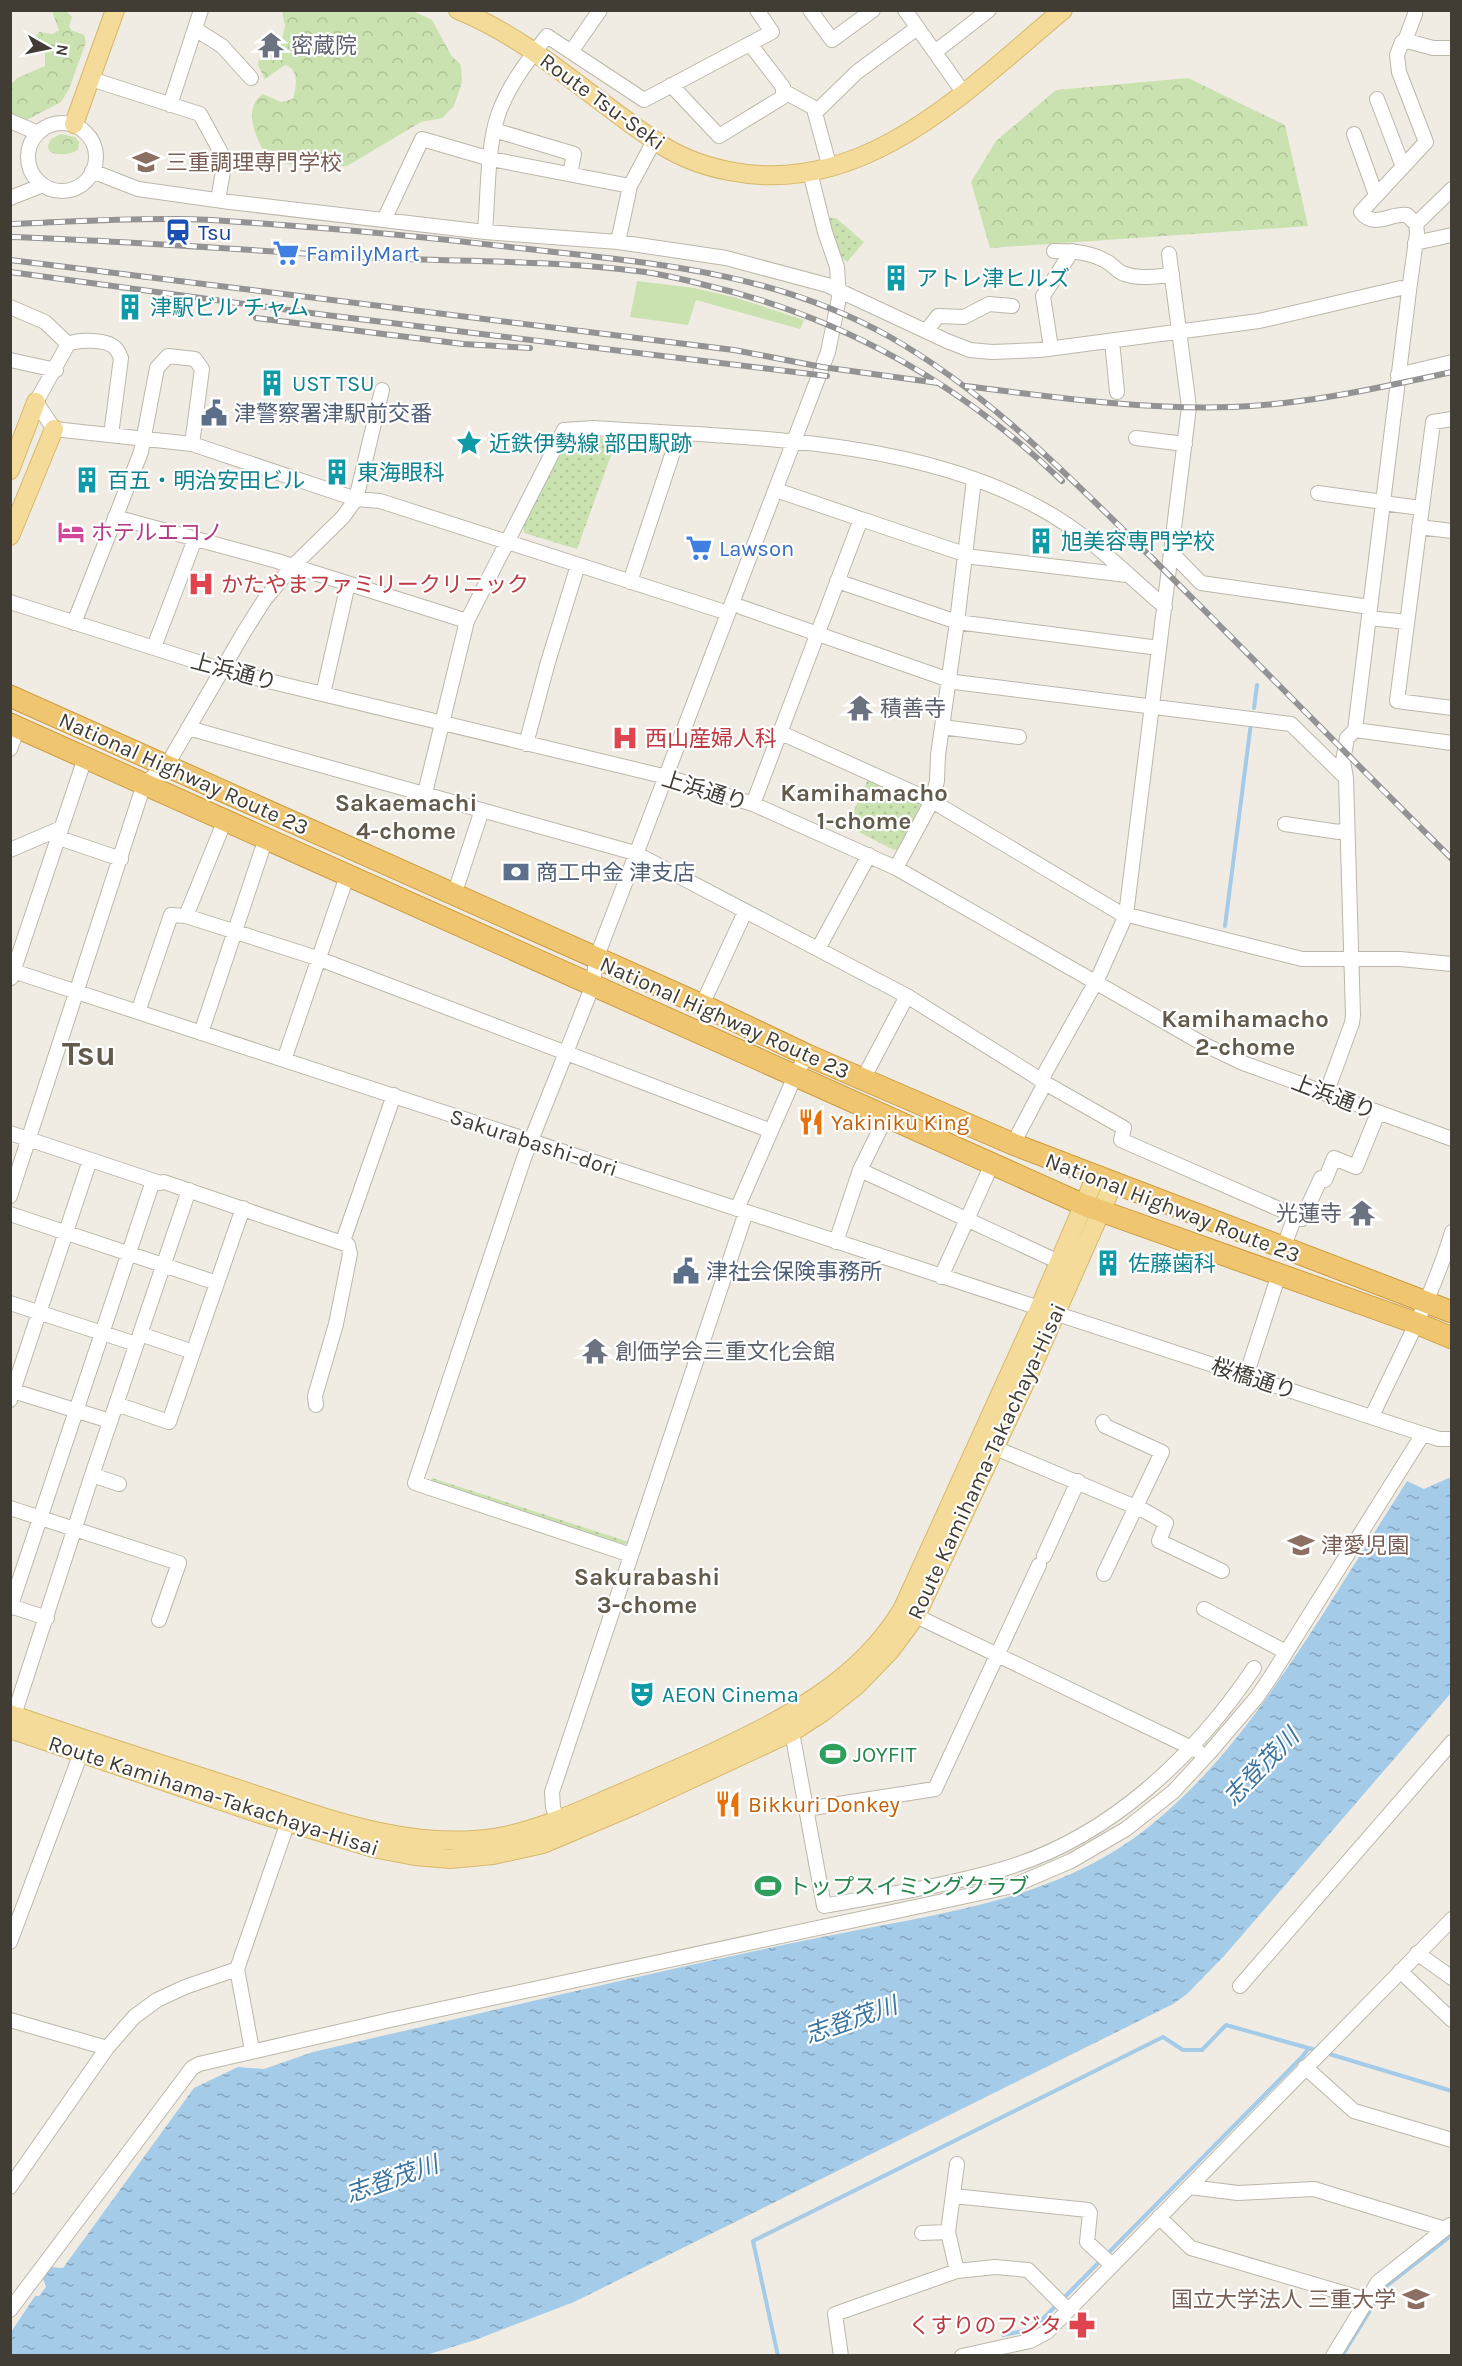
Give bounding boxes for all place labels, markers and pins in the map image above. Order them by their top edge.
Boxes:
temple icon: 密蔵院 [256,30,286,60]
place label: 密蔵院 [291,33,357,59]
school or university icon: 三重調理専門学校 [131,147,161,177]
place label: 三重調理専門学校 [166,150,342,176]
station icon: Tsu [163,217,193,247]
place label: Tsu [198,220,232,246]
supermarket icon: FamilyMart [271,238,301,268]
place label: FamilyMart [306,241,420,267]
building icon: アトレ津ヒルズ [881,263,911,293]
place label: アトレ津ヒルズ [916,266,1070,292]
building icon: 津駅ビル チャム [115,292,145,322]
place label: 津駅ビル チャム [150,295,309,321]
building icon: UST TSU [257,368,287,398]
place label: UST TSU [292,371,375,397]
public building icon: 津警察署津駅前交番 [199,398,229,428]
place label: 津警察署津駅前交番 [234,401,432,427]
place icon: 近鉄伊勢線 部田駅跡 [454,428,484,458]
place label: 近鉄伊勢線 部田駅跡 [489,431,692,457]
building icon: 東海眼科 [322,457,352,487]
place label: 東海眼科 [357,460,445,486]
building icon: 百五・明治安田ビル [72,465,102,495]
place label: 百五・明治安田ビル [107,468,305,494]
hotel icon: ホテルエコノ [56,517,86,547]
place label: ホテルエコノ [91,520,223,546]
building icon: 旭美容専門学校 [1026,526,1056,556]
place label: 旭美容専門学校 [1061,529,1215,555]
supermarket icon: Lawson [684,533,714,563]
place label: Lawson [719,536,794,562]
hospital icon: かたやまファミリークリニック [186,569,216,599]
place label: かたやまファミリークリニック [221,572,529,598]
temple icon: 積善寺 [845,693,875,723]
place label: 積善寺 [880,696,946,722]
hospital icon: 西山産婦人科 [610,723,640,753]
place label: 西山産婦人科 [645,726,777,752]
bank icon: 商工中金 津支店 [501,857,531,887]
place label: 商工中金 津支店 [536,860,695,886]
restaurant icon: Yakiniku King [796,1107,826,1137]
place label: Yakiniku King [831,1110,970,1136]
temple icon: 光蓮寺 [1347,1198,1377,1228]
place label: 光蓮寺 [1276,1201,1342,1227]
building icon: 佐藤歯科 [1093,1248,1123,1278]
place label: 佐藤歯科 [1128,1251,1216,1277]
public building icon: 津社会保険事務所 [671,1256,701,1286]
place label: 津社会保険事務所 [706,1259,882,1285]
temple icon: 創価学会三重文化会館 [580,1336,610,1366]
place label: 創価学会三重文化会館 [615,1339,835,1365]
school or university icon: 津愛児園 [1286,1530,1316,1560]
place label: 津愛児園 [1321,1533,1409,1559]
theatre icon: AEON Cinema [627,1679,657,1709]
place label: AEON Cinema [662,1682,799,1708]
sports icon: JOYFIT [818,1739,848,1769]
place label: JOYFIT [853,1742,917,1768]
restaurant icon: Bikkuri Donkey [713,1789,743,1819]
place label: Bikkuri Donkey [748,1792,900,1818]
sports icon: トップスイミングクラブ [753,1871,783,1901]
place label: トップスイミングクラブ [788,1874,1030,1900]
school or university icon: 国立大学法人 三重大学 [1401,2284,1431,2314]
place label: 国立大学法人 三重大学 [1171,2287,1396,2313]
pharmacy icon: くすりのフジタ [1067,2310,1097,2340]
place label: くすりのフジタ [908,2313,1062,2339]

